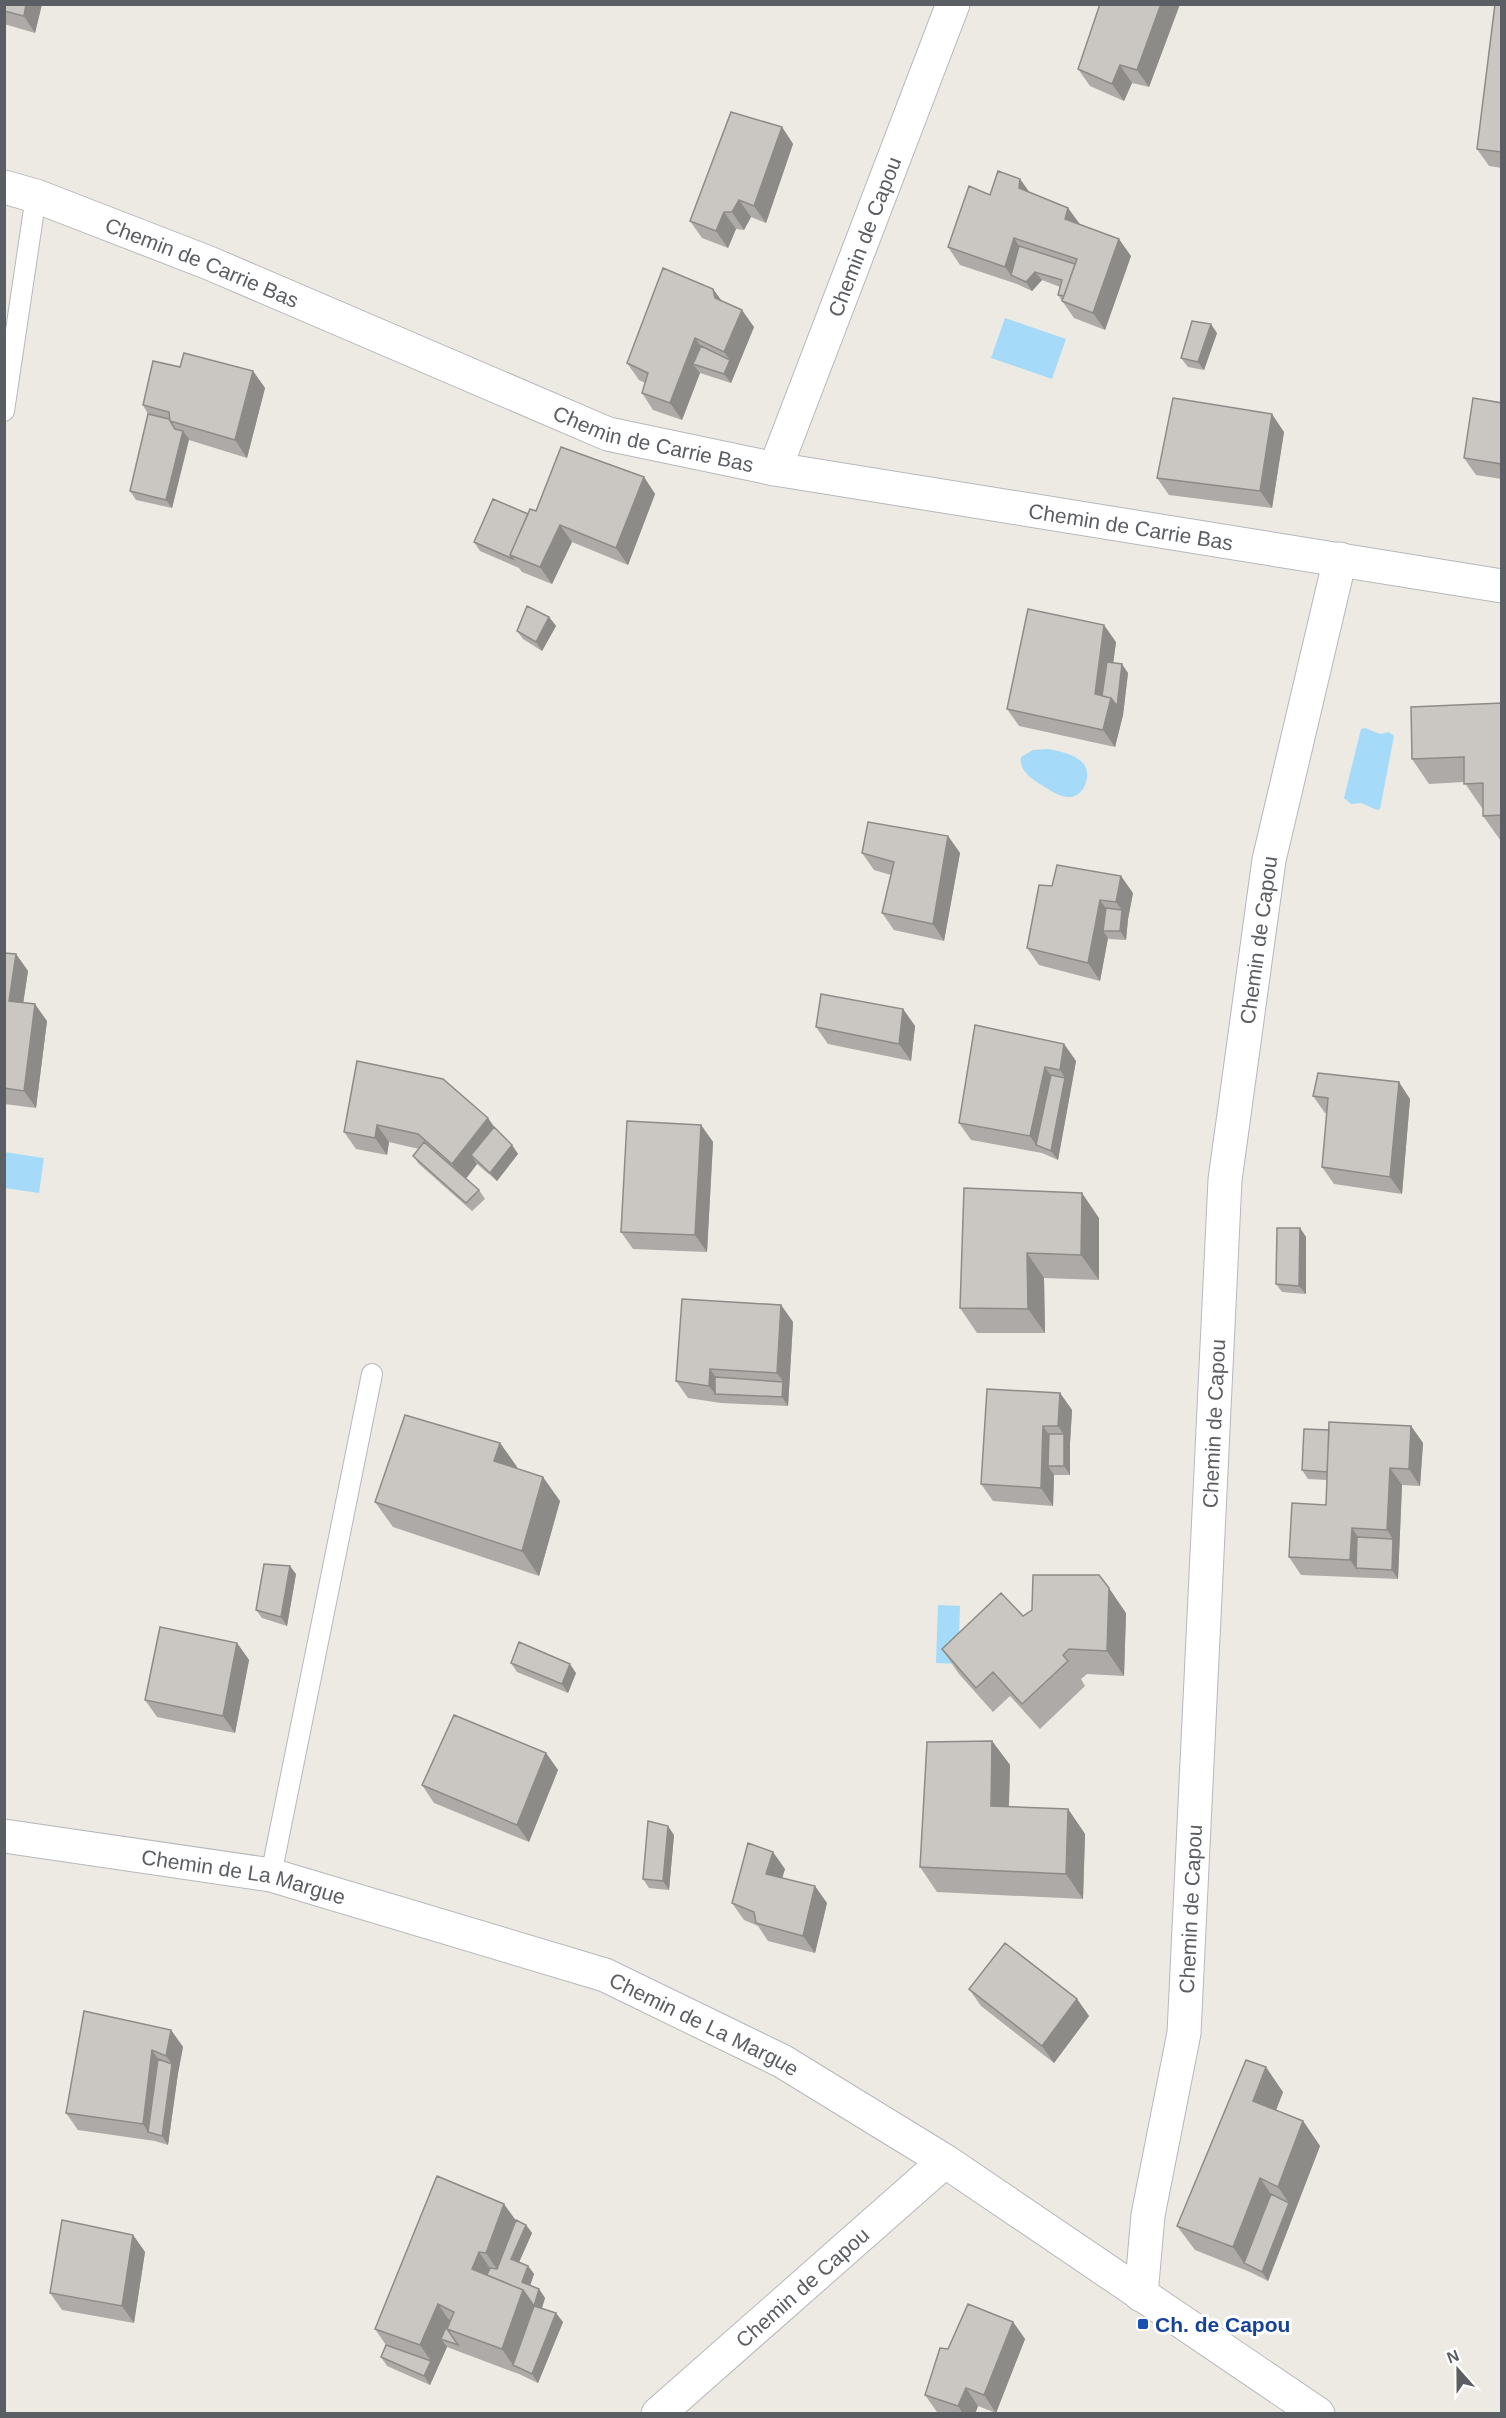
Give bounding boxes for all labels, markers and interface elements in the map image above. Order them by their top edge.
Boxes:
street label: Chemin de Capou [823,153,905,320]
street label: Chemin de Carrie Bas [102,213,302,312]
street label: Chemin de Carrie Bas [550,400,756,476]
street label: Chemin de Carrie Bas [1027,499,1235,554]
street label: Chemin de Capou [1235,855,1281,1026]
street label: Chemin de Capou [1198,1338,1229,1509]
street label: Chemin de Capou [1174,1824,1206,1994]
street label: Chemin de La Margue [140,1845,348,1908]
street label: Chemin de La Margue [606,1968,803,2080]
street label: Chemin de Capou [731,2222,873,2352]
place label: Ch. de Capou [1155,2313,1290,2336]
marker: Ch. de Capou [1136,2317,1150,2331]
north arrow [1428,2340,1488,2400]
text: N [1444,2346,1461,2366]

